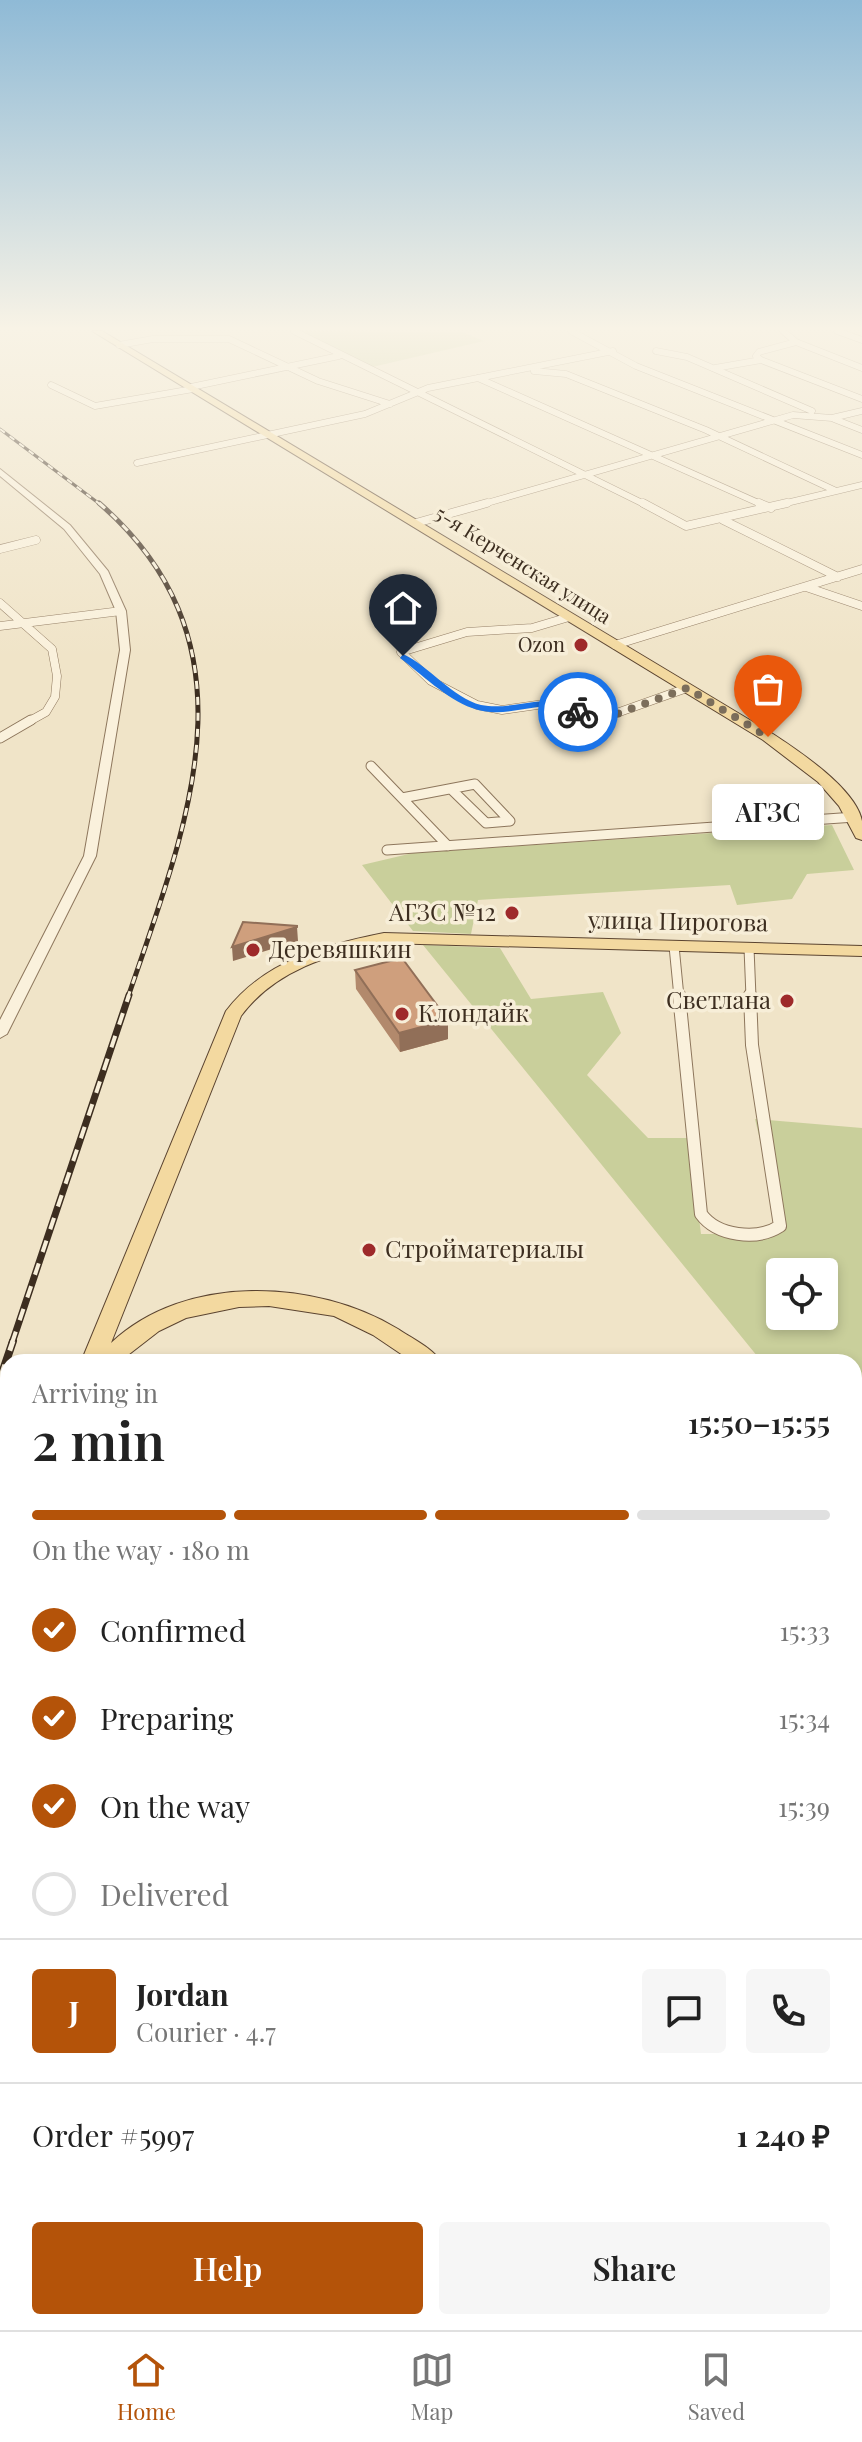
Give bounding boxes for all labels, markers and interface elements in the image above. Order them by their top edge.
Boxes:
street label: 5-я Керченская улица [431,499,617,629]
pin [369,574,437,656]
icon: home [381,586,425,630]
place label: Ozon [518,630,565,657]
marker: Ozon [572,636,590,654]
pin [734,655,802,737]
icon: bag [746,667,790,711]
courier [538,672,618,752]
icon: bike [556,690,600,734]
callout: АГЗС [712,785,824,841]
text: АГЗС [736,794,800,829]
place label: АГЗС №12 [388,895,496,927]
street label: улица Пирогова [587,902,769,938]
marker: АГЗС №12 [503,904,521,922]
place label: Деревяшкин [269,932,412,964]
marker: Деревяшкин [244,941,262,959]
place label: Светлана [666,983,771,1015]
marker: Светлана [778,992,796,1010]
place label: Клондайк [418,996,529,1028]
marker: Клондайк [393,1005,411,1023]
place label: Стройматериалы [385,1232,584,1264]
marker: Стройматериалы [360,1241,378,1259]
map controls [766,1258,838,1330]
button: locate [766,1258,838,1330]
text: Arriving in [32,1375,158,1410]
text: 15:50–15:55 [688,1402,830,1442]
text: 2 min [32,1405,165,1474]
text: On the way · 180 m [32,1532,250,1567]
icon: check [32,1608,76,1652]
text: Confirmed [100,1610,246,1650]
text: 15:33 [780,1613,830,1648]
icon: check [32,1696,76,1740]
text: Preparing [100,1698,233,1738]
text: 15:34 [778,1701,830,1736]
icon: check [32,1784,76,1828]
text: On the way [100,1786,250,1826]
text: 15:39 [778,1789,830,1824]
text: Delivered [100,1874,229,1914]
button: chat [642,1969,726,2053]
button: phone [746,1969,830,2053]
text: Jordan [136,1974,229,2014]
text: J [69,1991,79,2031]
text: Courier · 4.7 [136,2014,276,2049]
text: Order #5997 [32,2115,194,2155]
text: 1 240 ₽ [736,2115,830,2155]
button: Help [32,2222,423,2314]
button: Share [439,2222,830,2314]
tab: Home [117,2348,176,2426]
tab: Map [410,2348,454,2426]
tab: Saved [688,2348,745,2426]

